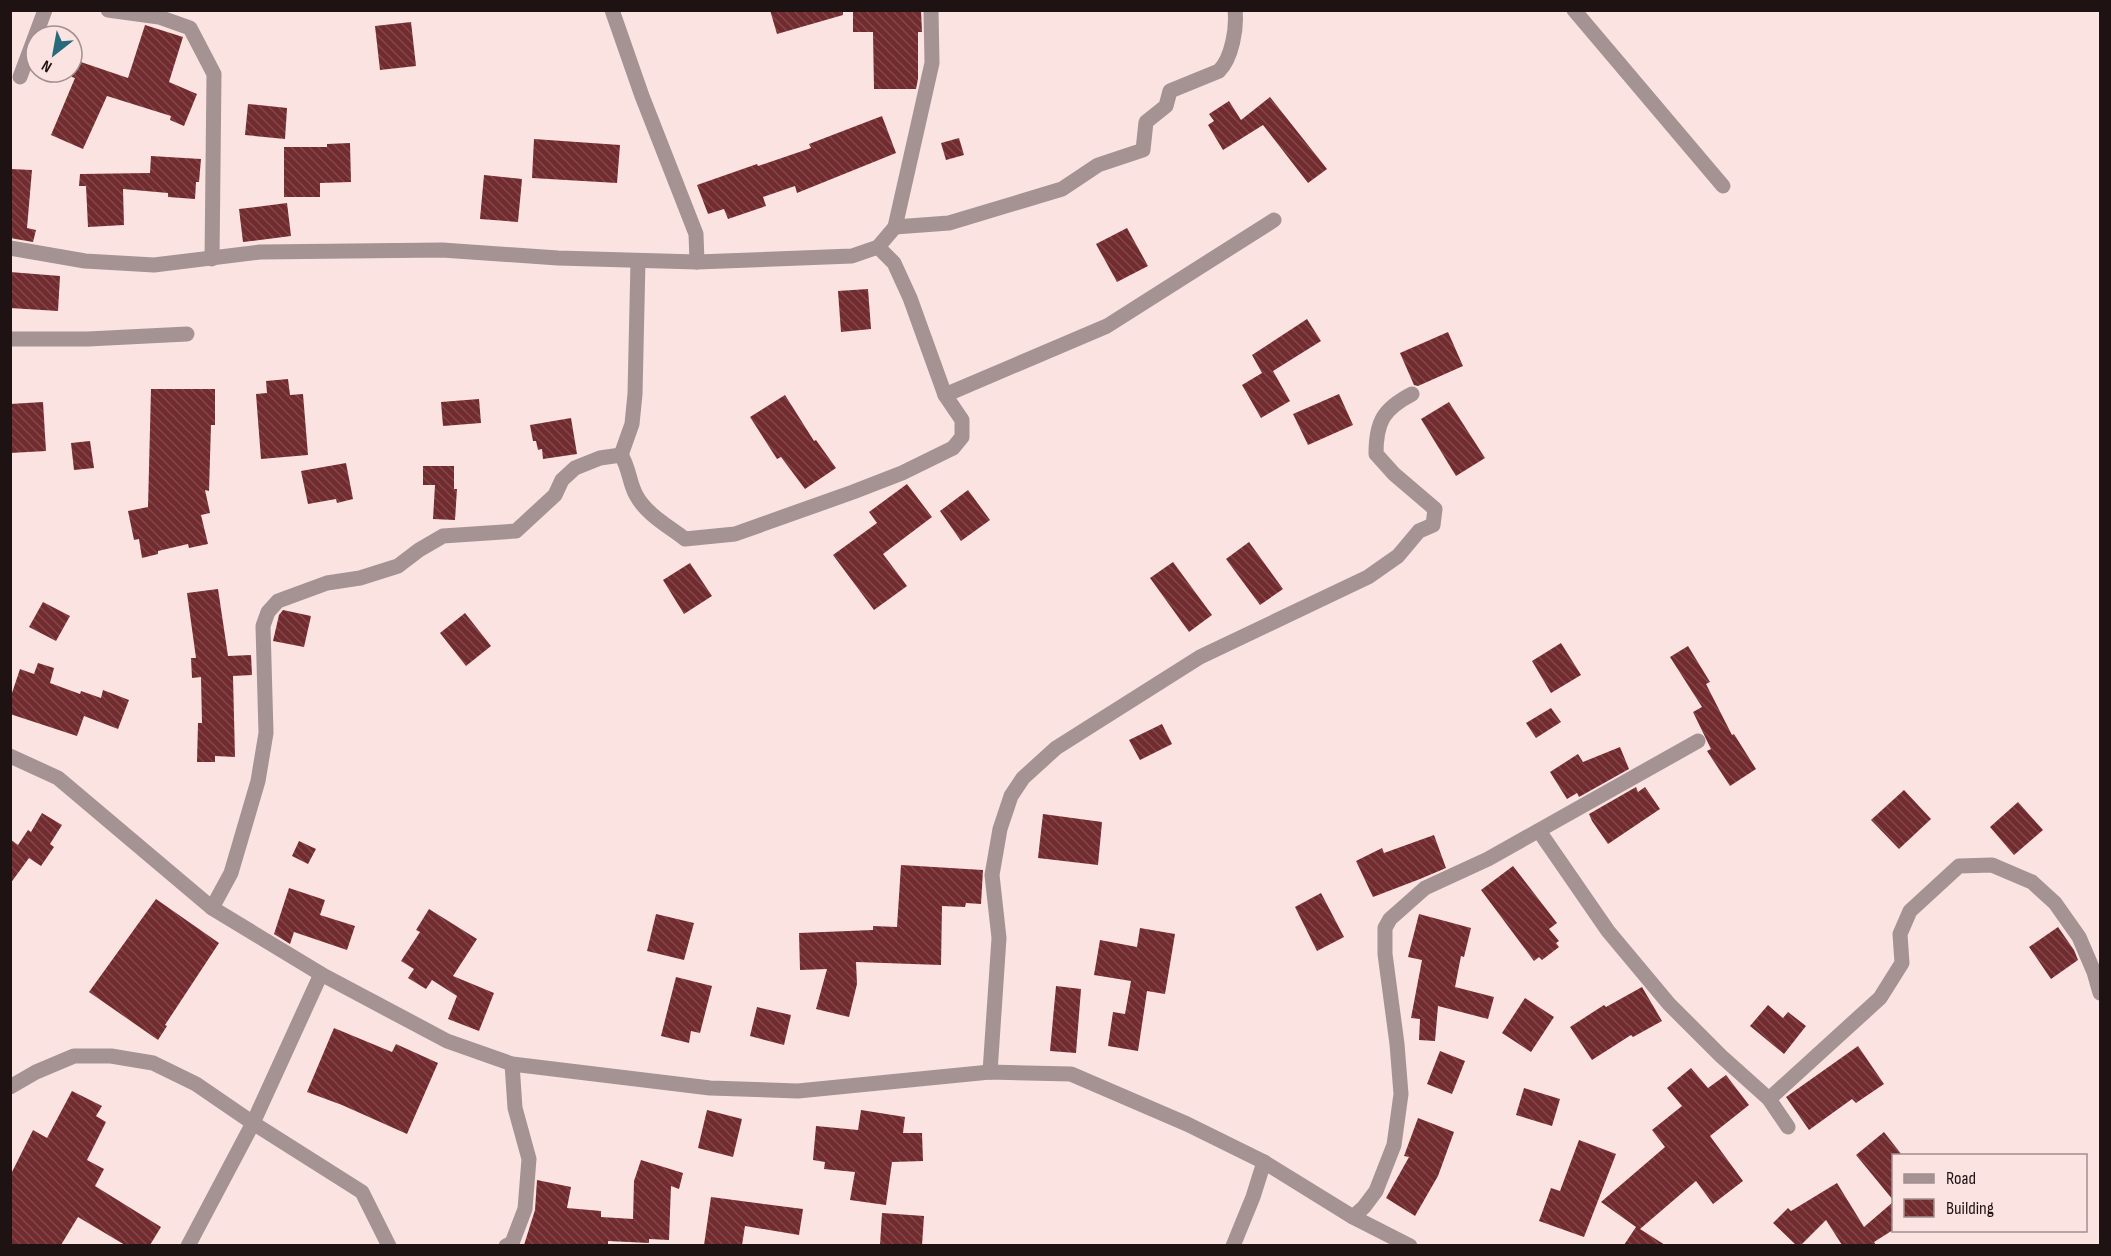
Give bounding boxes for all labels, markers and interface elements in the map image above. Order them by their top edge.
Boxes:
north arrow [24,24,84,84]
text: N [38,55,56,76]
legend [1892,1154,2087,1232]
text: Road [1946,1168,1976,1189]
text: Building [1946,1198,1994,1219]

